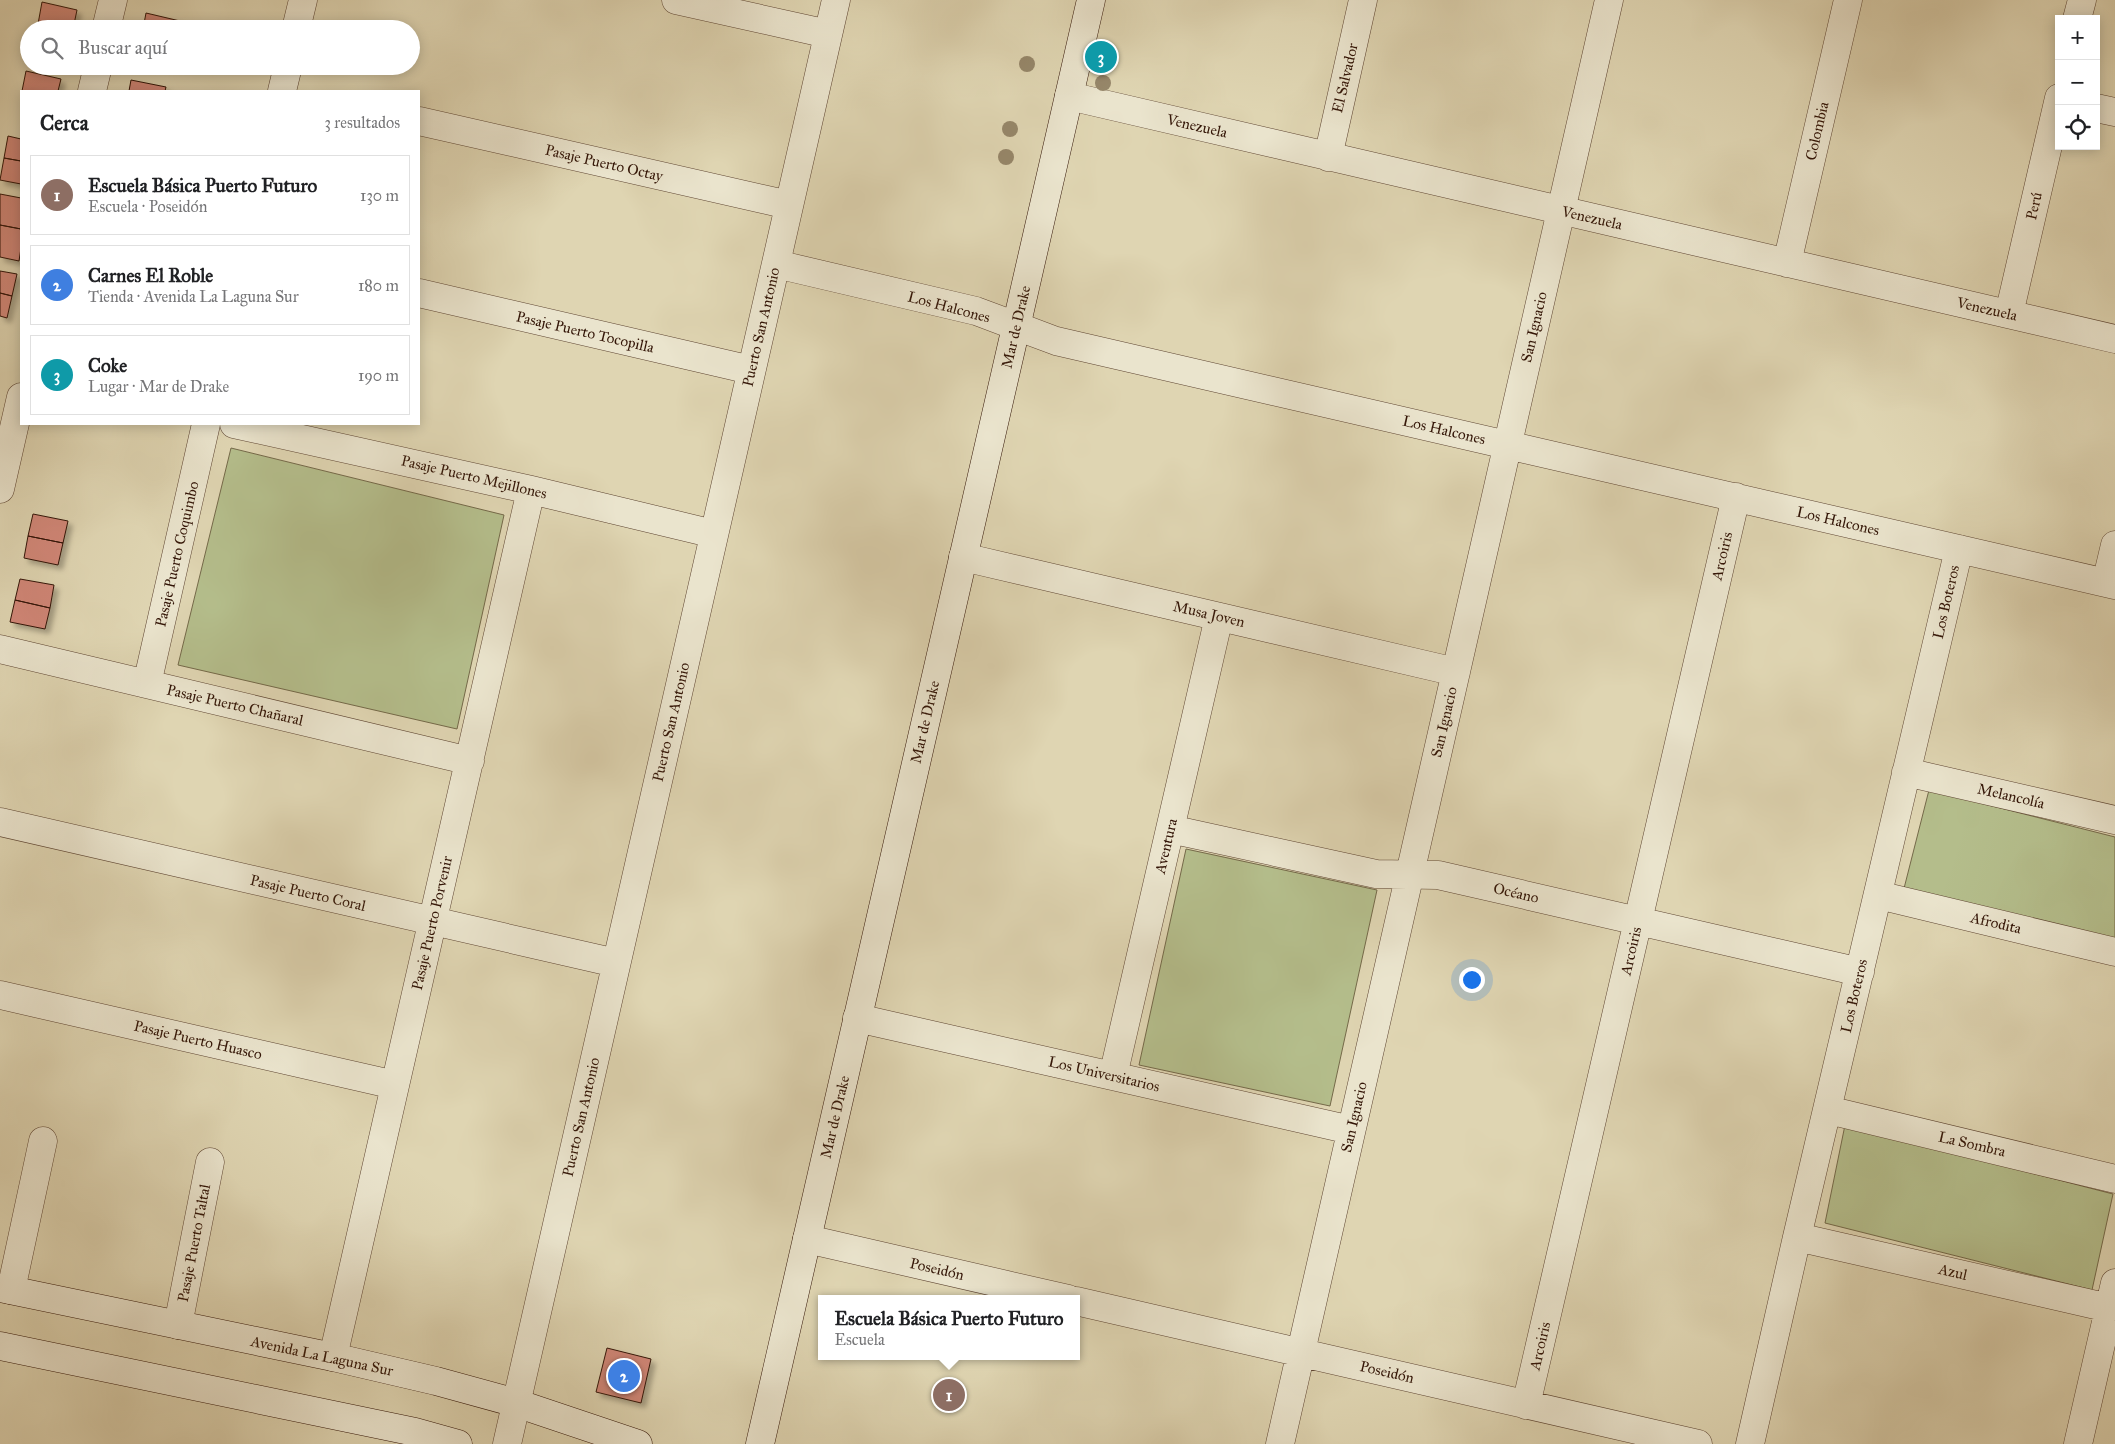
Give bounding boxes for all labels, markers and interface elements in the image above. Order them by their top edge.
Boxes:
map controls [2055,15,2100,150]
button: + [2055,15,2100,60]
search box [20,20,420,75]
icon: search [38,34,66,62]
text: Buscar aquí [78,36,167,59]
pin: 3 [1085,38,1117,76]
street label: El Salvador [1328,41,1362,115]
button: − [2055,60,2100,105]
street label: Colombia [1802,99,1833,162]
button: locate [2055,105,2100,150]
text: Cerca [40,110,89,136]
street label: Venezuela [1164,110,1230,142]
text: 3 resultados [325,113,400,132]
street label: Pasaje Puerto Octay [543,141,666,186]
text: Escuela Básica Puerto Futuro [88,174,317,197]
text: 1 [54,186,60,205]
text: 130 m [360,186,399,205]
street label: Perú [2022,190,2046,222]
text: Escuela · Poseidón [88,197,207,216]
street label: Venezuela [1559,202,1625,234]
text: Carnes El Roble [88,264,213,287]
street label: Puerto San Antonio [739,265,784,388]
text: 2 [53,276,61,295]
text: 180 m [358,276,399,295]
street label: Mar de Drake [998,284,1034,370]
text: Tienda · Avenida La Laguna Sur [88,287,299,306]
street label: Los Halcones [906,287,992,327]
street label: San Ignacio [1517,290,1551,364]
street label: Venezuela [1954,293,2020,325]
street label: Pasaje Puerto Tocopilla [514,307,656,357]
text: Coke [88,354,127,377]
text: 3 [54,366,60,385]
text: 190 m [358,366,399,385]
text: Lugar · Mar de Drake [88,377,229,396]
street label: Los Halcones [1401,412,1487,448]
street label: Pasaje Puerto Mejillones [399,451,549,503]
street label: Pasaje Puerto Coquimbo [151,479,204,629]
street label: Los Halcones [1795,503,1881,539]
street label: Arcoiris [1707,530,1736,583]
street label: Los Boteros [1929,563,1963,641]
street label: Musa Joven [1171,597,1247,632]
street label: Puerto San Antonio [649,660,694,783]
street label: Mar de Drake [907,679,943,765]
street label: Pasaje Puerto Chañaral [165,681,306,730]
street label: San Ignacio [1427,685,1461,759]
street label: Melancolía [1976,780,2047,813]
street label: Aventura [1151,816,1181,876]
street label: Pasaje Puerto Porvenir [408,854,456,992]
street label: Pasaje Puerto Coral [248,871,368,915]
street label: Océano [1491,879,1541,907]
street label: Afrodita [1968,908,2024,938]
street label: Arcoiris [1616,925,1645,978]
street label: Los Boteros [1837,957,1871,1035]
your location [1459,967,1485,993]
street label: Pasaje Puerto Huasco [132,1017,264,1064]
street label: Los Universitarios [1046,1052,1162,1096]
street label: Puerto San Antonio [559,1055,604,1178]
street label: Mar de Drake [817,1074,853,1160]
street label: San Ignacio [1337,1080,1371,1154]
street label: La Sombra [1937,1128,2008,1161]
street label: Pasaje Puerto Taltal [174,1182,214,1303]
street label: Poseidón [908,1254,966,1284]
street label: Azul [1936,1260,1970,1284]
popup [818,1295,1080,1360]
text: Escuela Básica Puerto Futuro [834,1307,1064,1330]
street label: Arcoiris [1525,1320,1554,1373]
text: Escuela [834,1330,885,1349]
street label: Avenida La Laguna Sur [248,1332,395,1380]
pin: 2 [608,1357,640,1395]
street label: Poseidón [1358,1357,1416,1387]
pin: 1 [933,1376,965,1414]

